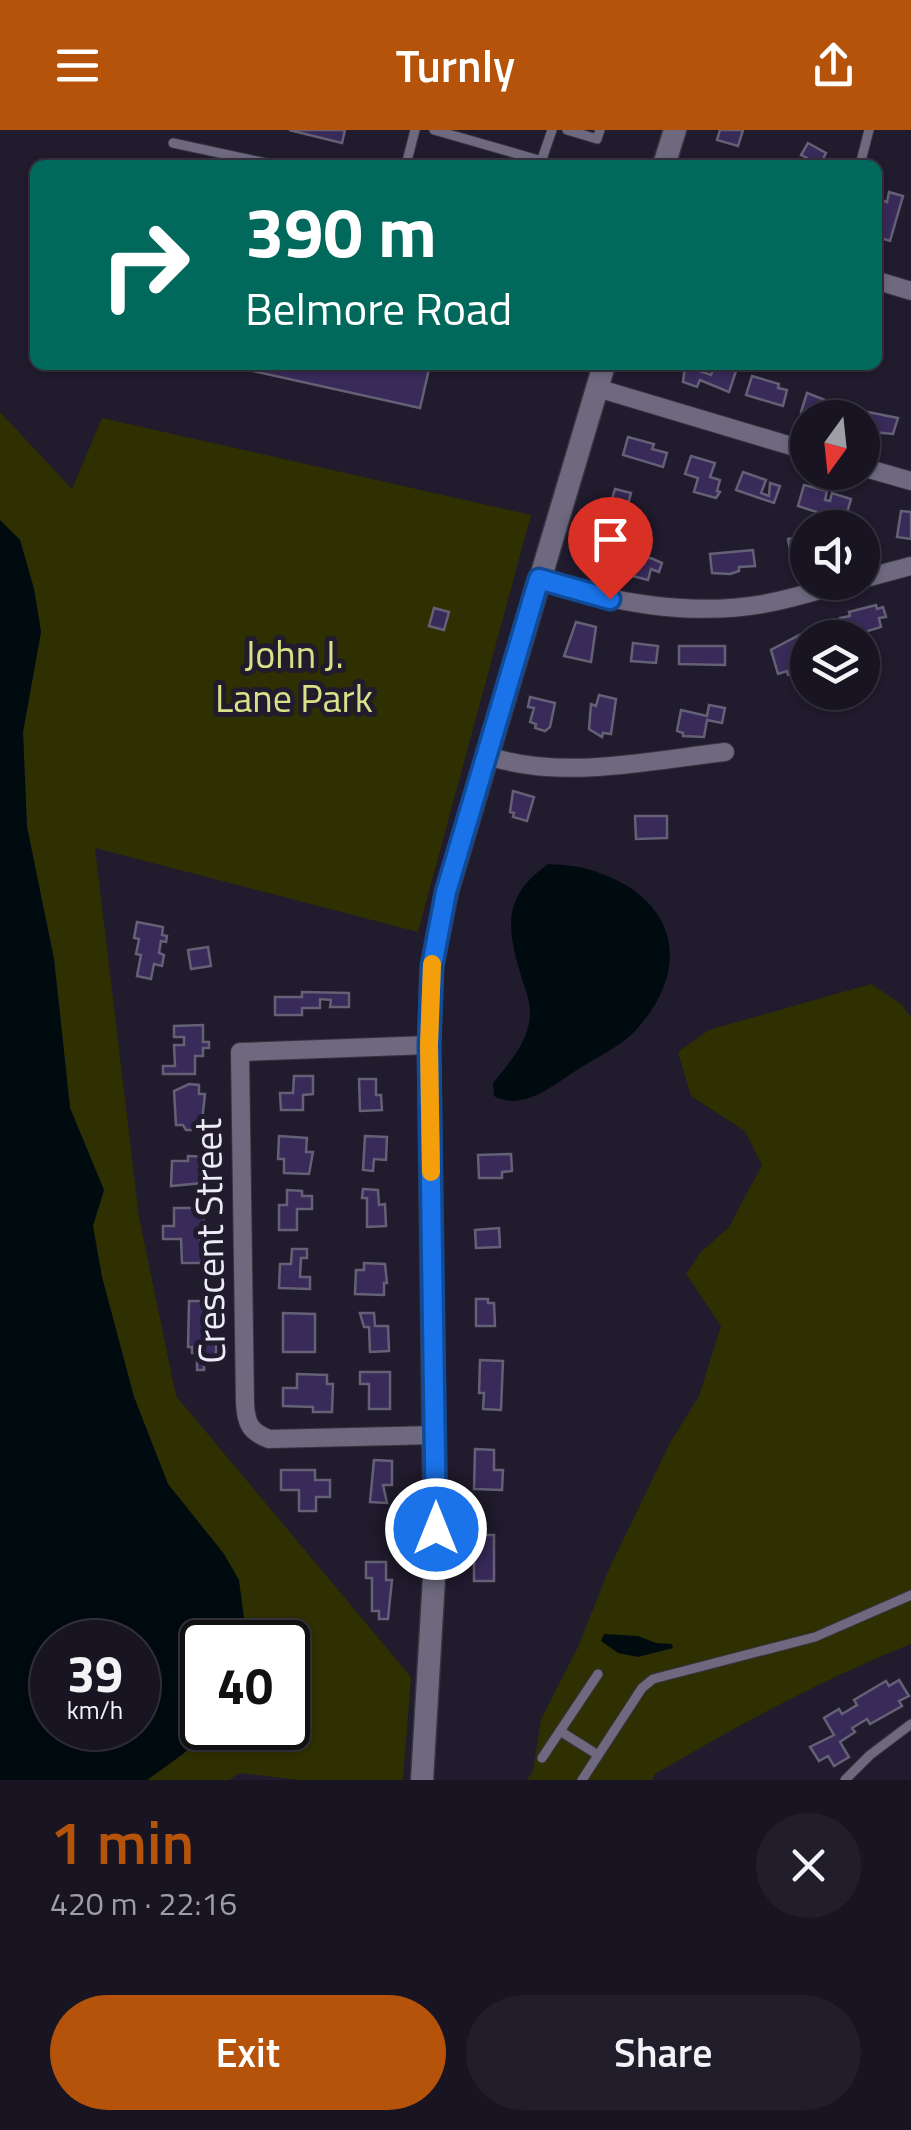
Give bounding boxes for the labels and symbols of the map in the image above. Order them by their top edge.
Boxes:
north arrow [790,400,880,490]
pin [568,497,653,600]
park label: John J. Lane Park [215,625,373,727]
street label: Crescent Street [178,1118,240,1364]
position arrow [384,1477,488,1581]
speed limit sign: 40 [180,1620,310,1750]

